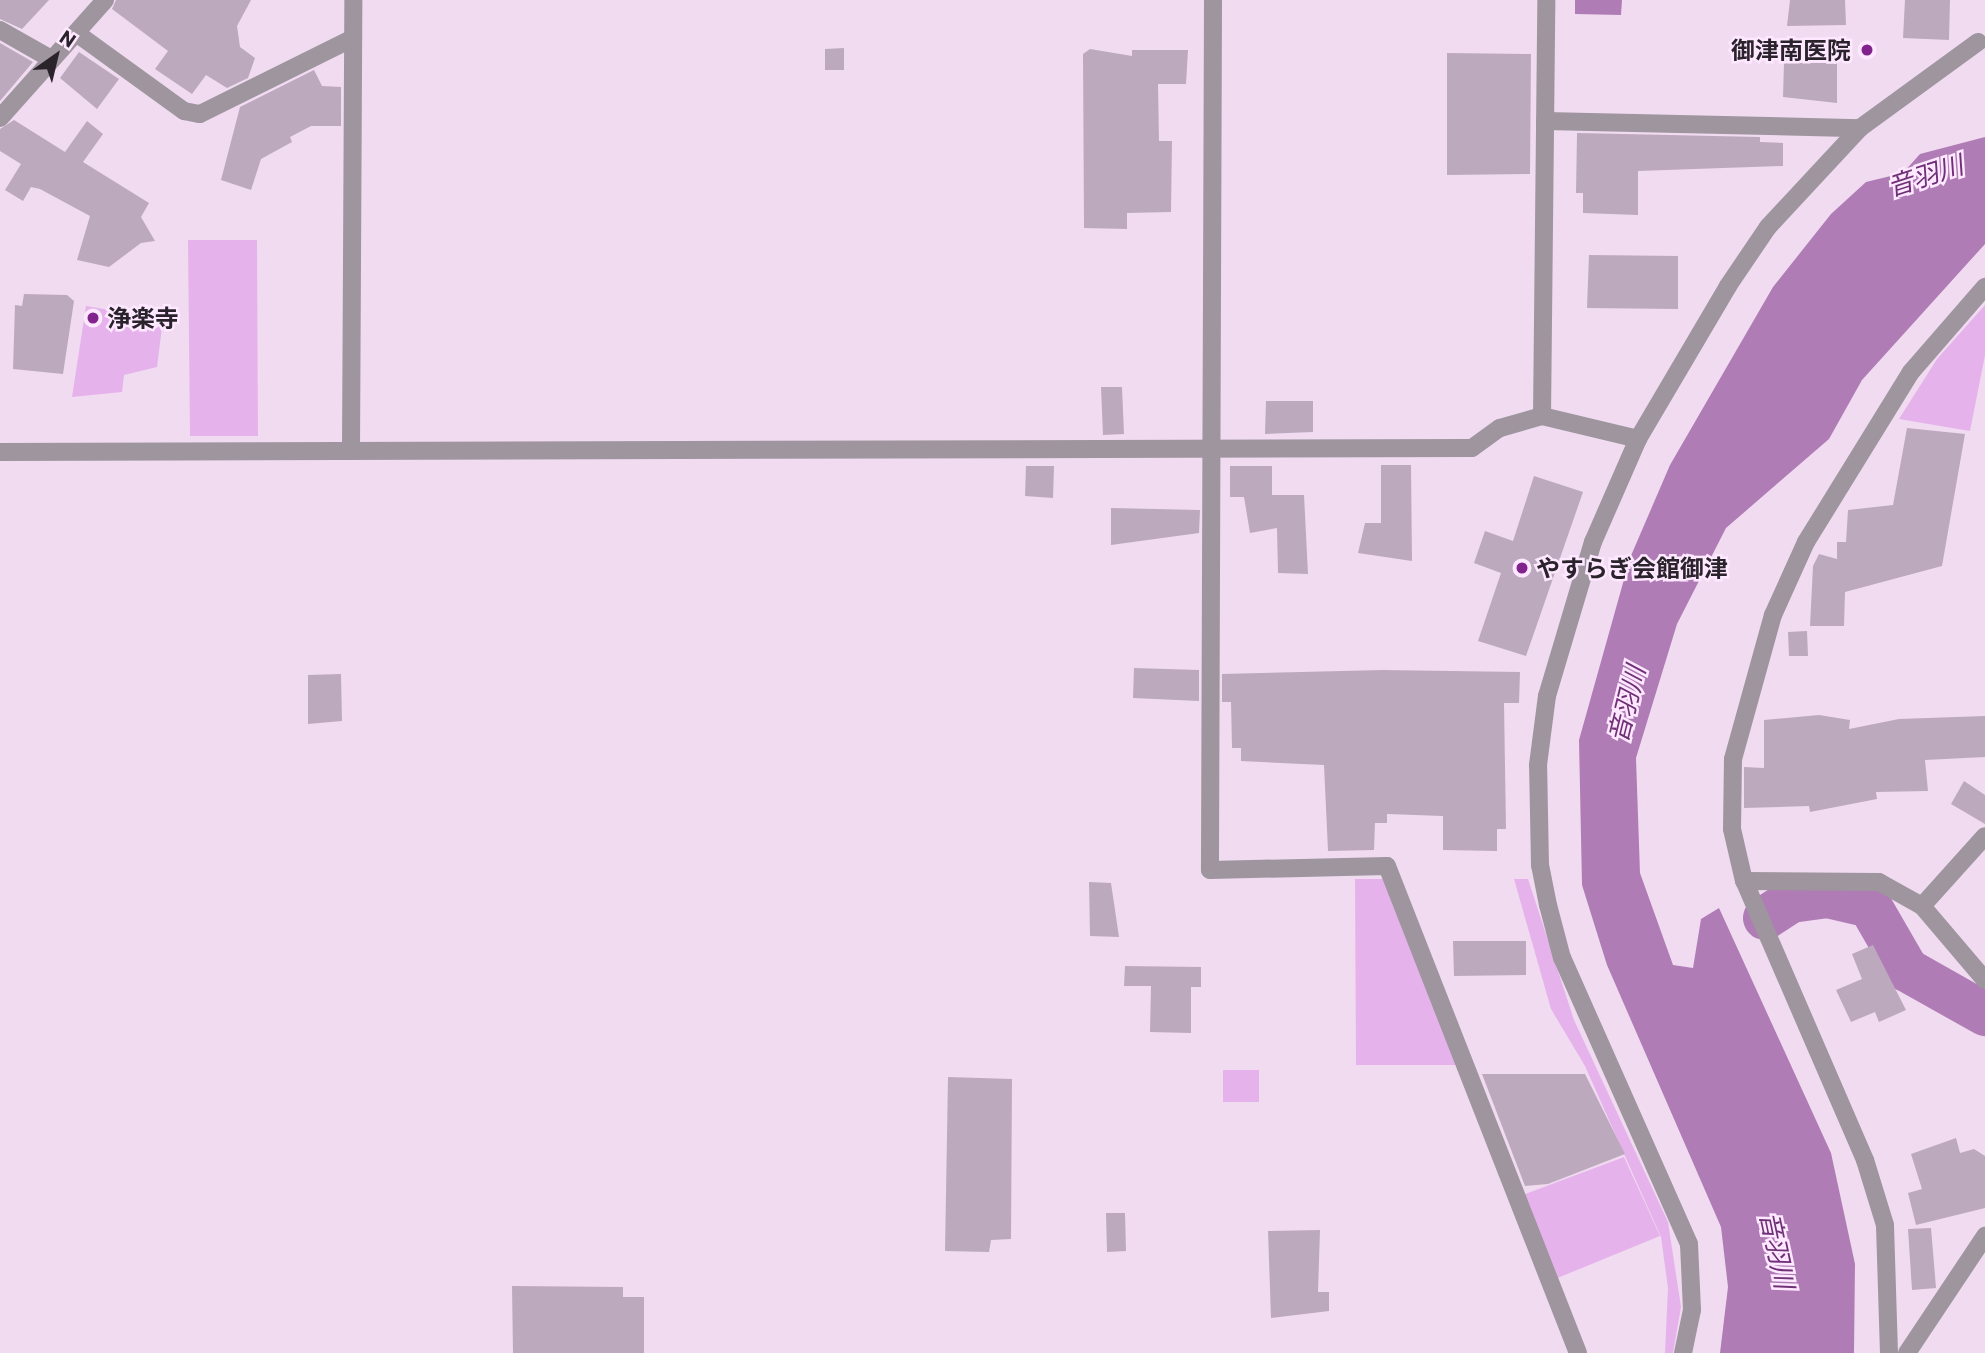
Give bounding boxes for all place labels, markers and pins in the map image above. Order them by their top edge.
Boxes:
place label: 御津南医院 [1731,36,1851,64]
marker: 御津南医院 [1857,40,1877,60]
place label: 浄楽寺 [107,304,179,332]
marker: 浄楽寺 [85,310,101,326]
place label: やすらぎ会館御津 [1536,554,1728,582]
marker: やすらぎ会館御津 [1514,560,1530,576]

